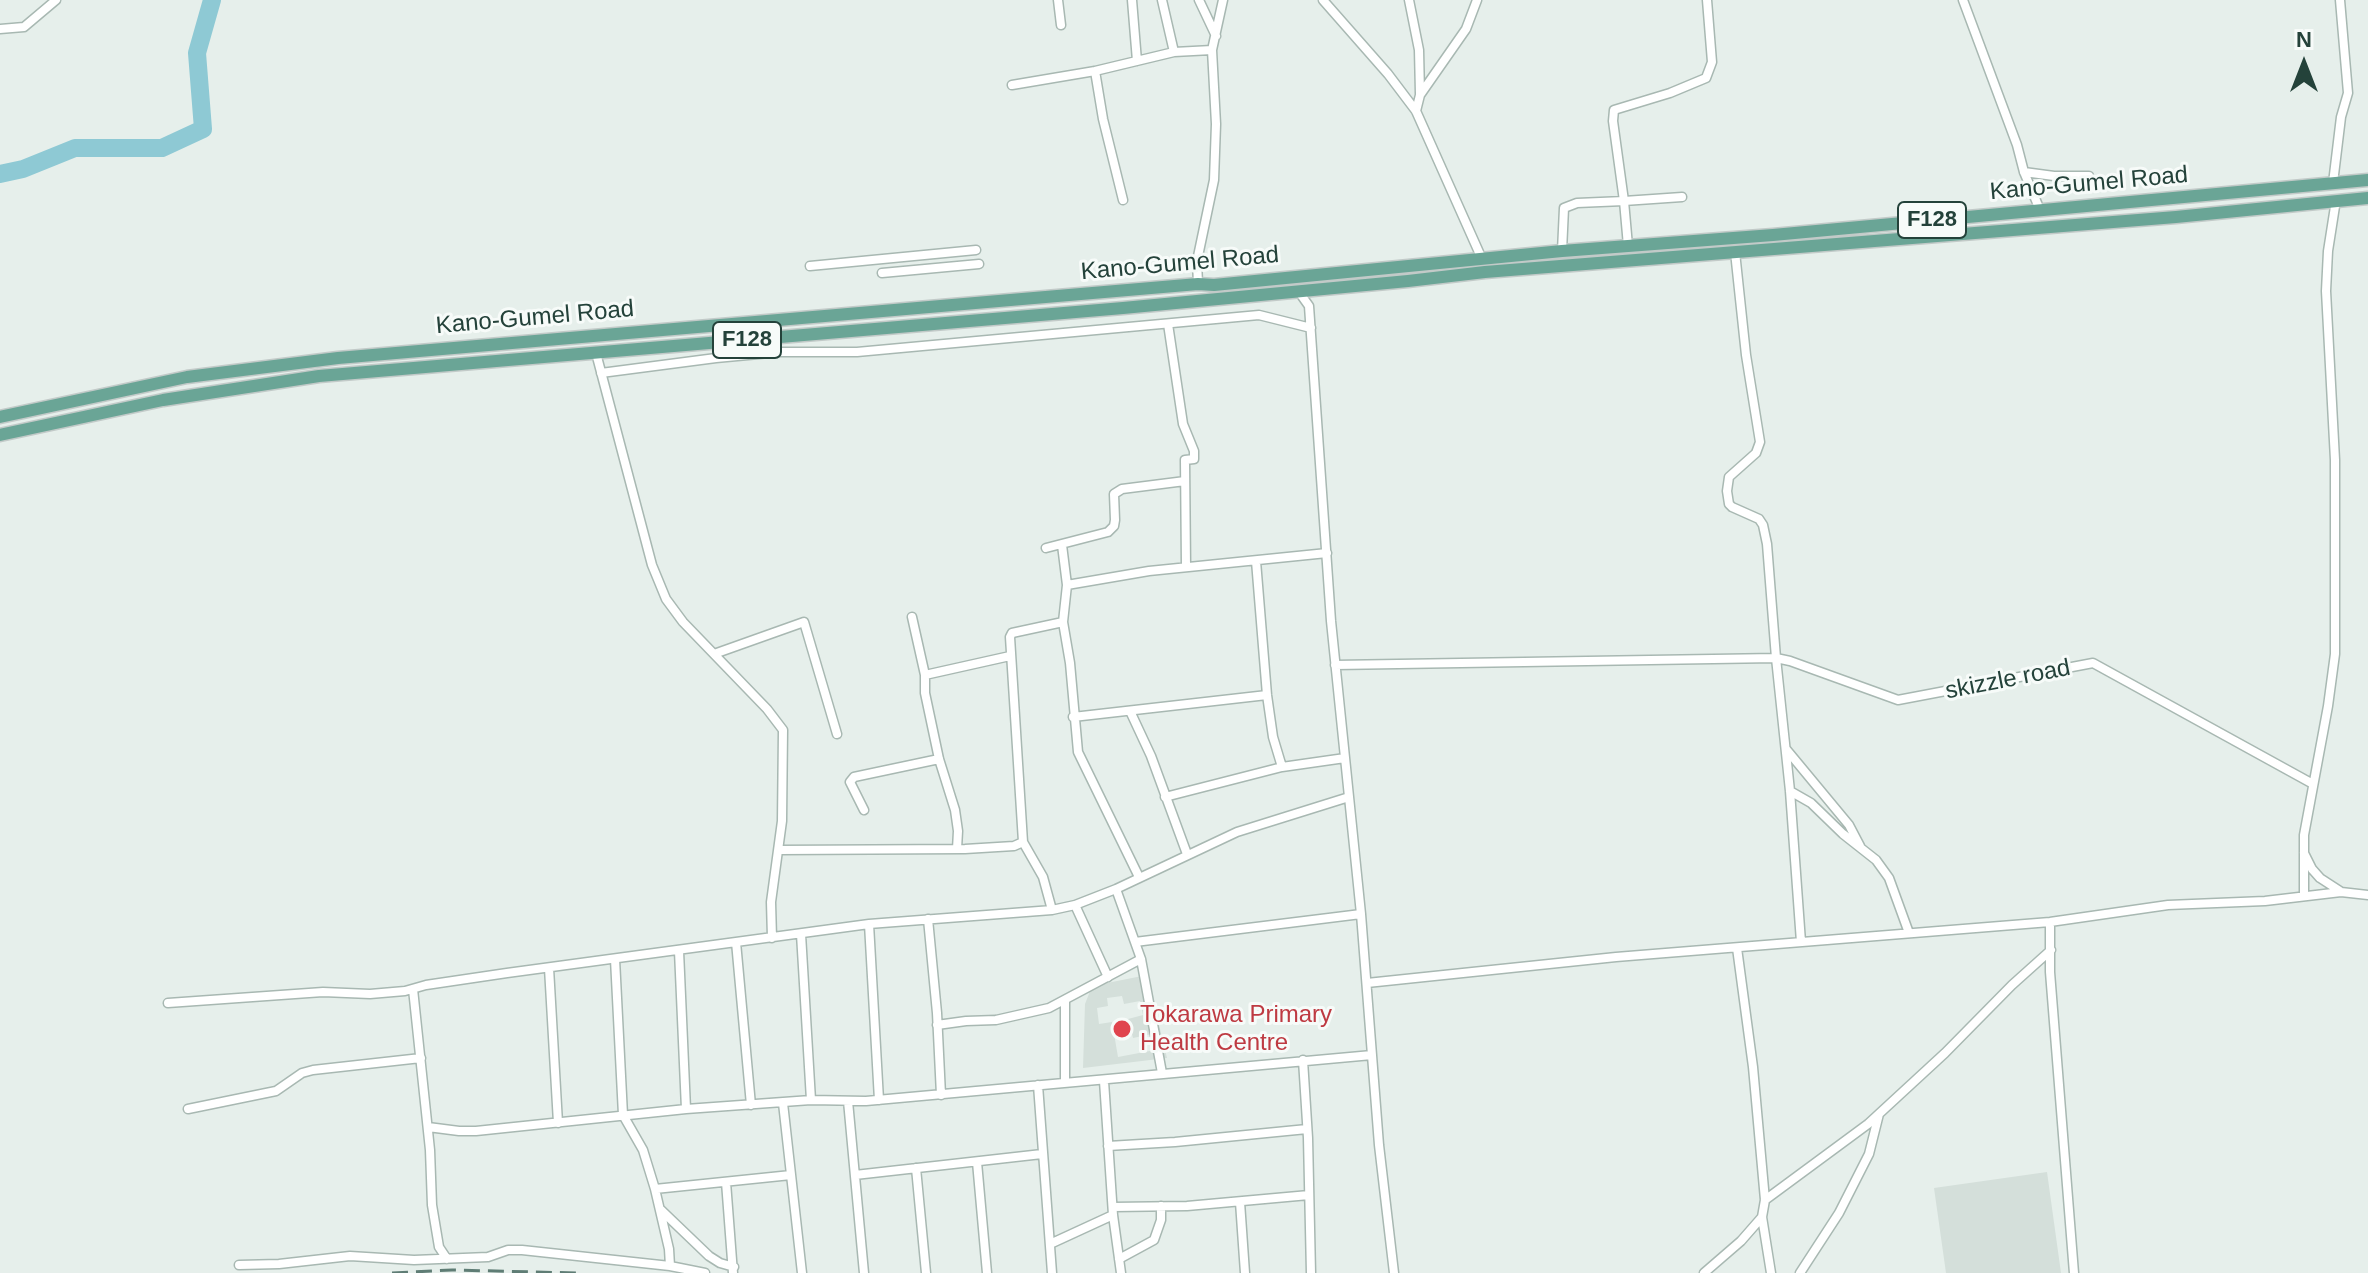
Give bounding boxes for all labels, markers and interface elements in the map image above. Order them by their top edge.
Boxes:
north arrow [2264,24,2344,104]
text: N [2296,27,2312,52]
street label: Kano-Gumel Road [1989,161,2189,207]
road number: F128 [1898,202,1966,238]
street label: Kano-Gumel Road [1080,241,1280,287]
street label: Kano-Gumel Road [435,295,635,341]
road number: F128 [713,322,781,358]
street label: skizzle road [1943,654,2073,706]
place label: Tokarawa Primary Health Centre [1140,1001,1332,1057]
marker: Tokarawa Primary Health Centre [1111,1018,1133,1040]

